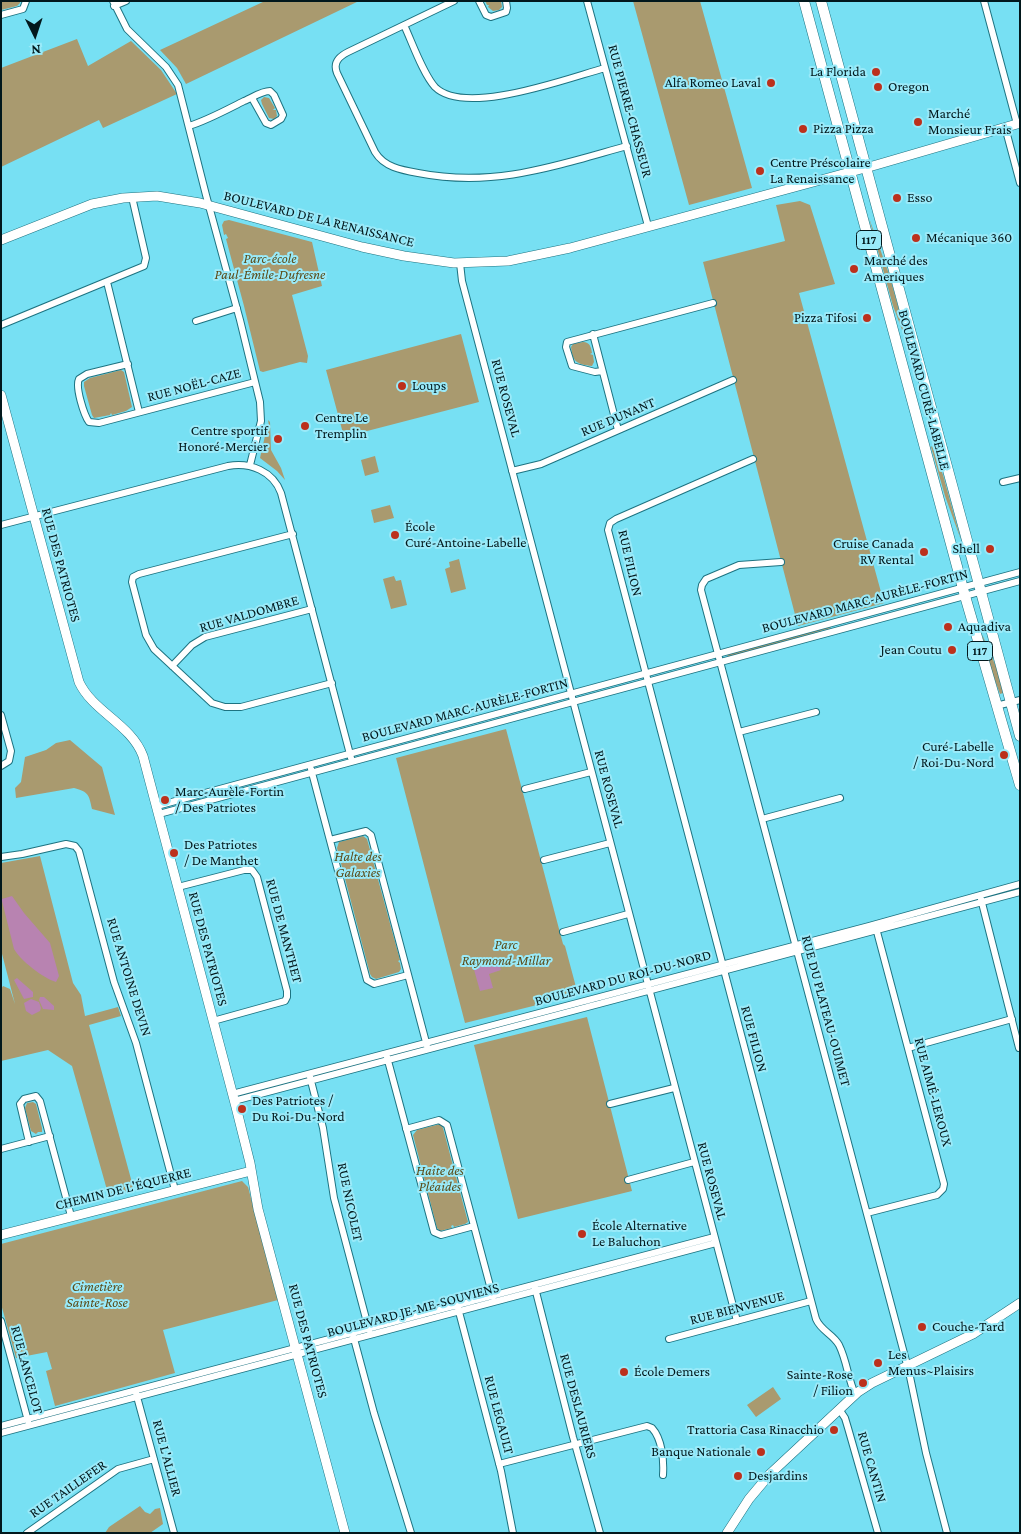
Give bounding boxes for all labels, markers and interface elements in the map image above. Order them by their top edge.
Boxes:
north arrow [10,10,60,60]
text: N [31,42,41,58]
street label: RUE PIERRE-CHASSEUR [604,43,656,179]
place label: La Florida [810,64,866,80]
marker: La Florida [870,66,882,78]
place label: Alfa Romeo Laval [665,75,761,91]
marker: Alfa Romeo Laval [765,77,777,89]
place label: Oregon [888,79,929,95]
marker: Oregon [872,81,884,93]
place label: Marché Monsieur Frais [928,106,1012,138]
marker: Marché Monsieur Frais [912,116,924,128]
place label: Pizza Pizza [813,121,874,137]
marker: Pizza Pizza [797,123,809,135]
place label: Centre Préscolaire La Renaissance [770,155,871,188]
marker: Centre Préscolaire La Renaissance [754,165,766,177]
street label: BOULEVARD DE LA RENAISSANCE [222,187,416,251]
place label: Esso [907,190,933,206]
marker: Esso [891,192,903,204]
road number: 117 [856,230,882,250]
place label: Mécanique 360 [926,230,1012,246]
marker: Mécanique 360 [910,232,922,244]
park label: Parc-école Paul-Émile-Dufresne [215,251,325,284]
place label: Marché des Ameriques [864,253,928,286]
marker: Marché des Ameriques [848,263,860,275]
street label: BOULEVARD CURÉ-LABELLE [895,308,953,472]
place label: Pizza Tifosi [794,310,857,326]
marker: Pizza Tifosi [861,312,873,324]
street label: RUE ROSEVAL [488,357,524,439]
street label: RUE NOËL-CAZE [145,364,243,406]
place label: Loups [412,378,446,394]
marker: Loups [396,380,408,392]
street label: RUE DUNANT [578,394,658,440]
place label: Centre Le Tremplin [315,410,368,442]
marker: Centre Le Tremplin [299,420,311,432]
place label: Centre sportif Honoré-Mercier [178,423,268,456]
marker: Centre sportif Honoré-Mercier [272,433,284,445]
street label: RUE DES PATRIOTES [38,506,84,624]
place label: École Curé-Antoine-Labelle [405,519,526,552]
street label: RUE FILION [614,528,646,598]
marker: École Curé-Antoine-Labelle [389,529,401,541]
place label: Cruise Canada RV Rental [833,536,914,568]
place label: Shell [952,541,980,557]
marker: Shell [984,543,996,555]
marker: Cruise Canada RV Rental [918,546,930,558]
street label: BOULEVARD MARC-AURÈLE-FORTIN [760,565,970,637]
street label: RUE VALDOMBRE [197,592,301,636]
place label: Aquadiva [958,619,1011,635]
marker: Aquadiva [942,621,954,633]
road number: 117 [968,641,992,660]
place label: Jean Coutu [880,642,942,658]
marker: Jean Coutu [946,644,958,656]
street label: BOULEVARD MARC-AURÈLE-FORTIN [360,674,570,746]
place label: Curé-Labelle / Roi-Du-Nord [913,739,994,772]
street label: RUE ROSEVAL [591,748,627,830]
marker: Curé-Labelle / Roi-Du-Nord [998,749,1010,761]
place label: Marc-Aurèle-Fortin / Des Patriotes [175,784,284,816]
marker: Marc-Aurèle-Fortin / Des Patriotes [159,794,171,806]
place label: Des Patriotes / De Manthet [184,837,258,870]
marker: Des Patriotes / De Manthet [168,847,180,859]
park label: Halte des Galaxies [334,849,382,882]
street label: RUE DE MANTHET [262,877,306,985]
street label: RUE DES PATRIOTES [185,890,231,1008]
street label: RUE ANTOINE DEVIN [103,916,155,1038]
street label: RUE DU PLATEAU-OUIMET [798,933,854,1089]
park label: Parc Raymond-Millar [462,937,550,970]
street label: BOULEVARD DU ROI-DU-NORD [533,946,713,1010]
street label: RUE FILION [737,1004,771,1074]
street label: RUE AIMÉ-LEROUX [910,1036,956,1148]
place label: Des Patriotes / Du Roi-Du-Nord [252,1093,345,1126]
marker: Des Patriotes / Du Roi-Du-Nord [236,1103,248,1115]
street label: RUE ROSEVAL [694,1140,730,1222]
street label: RUE NICOLET [333,1161,367,1243]
park label: Haite des Pléaides [416,1163,464,1196]
street label: CHEMIN DE L'ÉQUERRE [53,1164,193,1214]
place label: École Alternative Le Baluchon [592,1218,687,1250]
marker: École Alternative Le Baluchon [576,1228,588,1240]
park label: Cimetière Sainte-Rose [66,1279,128,1311]
street label: BOULEVARD JE-ME-SOUVIENS [325,1279,501,1341]
street label: RUE DES PATRIOTES [285,1282,331,1400]
street label: RUE BIENVENUE [688,1287,786,1329]
place label: Couche-Tard [932,1319,1005,1335]
marker: Couche-Tard [916,1321,928,1333]
street label: RUE LANCELOT [7,1324,47,1416]
place label: Les Menus~Plaisirs [888,1347,974,1380]
street label: RUE DESLAURIERS [556,1352,600,1460]
marker: Les Menus~Plaisirs [872,1357,884,1369]
place label: École Demers [634,1364,710,1380]
marker: École Demers [618,1366,630,1378]
place label: Sainte-Rose / Filion [787,1367,853,1400]
street label: RUE LEGAULT [480,1374,518,1456]
marker: Sainte-Rose / Filion [857,1377,869,1389]
street label: RUE L'ALLIER [149,1418,185,1498]
place label: Trattoria Casa Rinacchio [687,1422,824,1438]
marker: Trattoria Casa Rinacchio [828,1424,840,1436]
street label: RUE CANTIN [854,1429,890,1505]
place label: Banque Nationale [651,1444,751,1460]
marker: Banque Nationale [755,1446,767,1458]
street label: RUE TAILLEFER [26,1456,110,1522]
place label: Desjardins [748,1468,808,1484]
marker: Desjardins [732,1470,744,1482]

